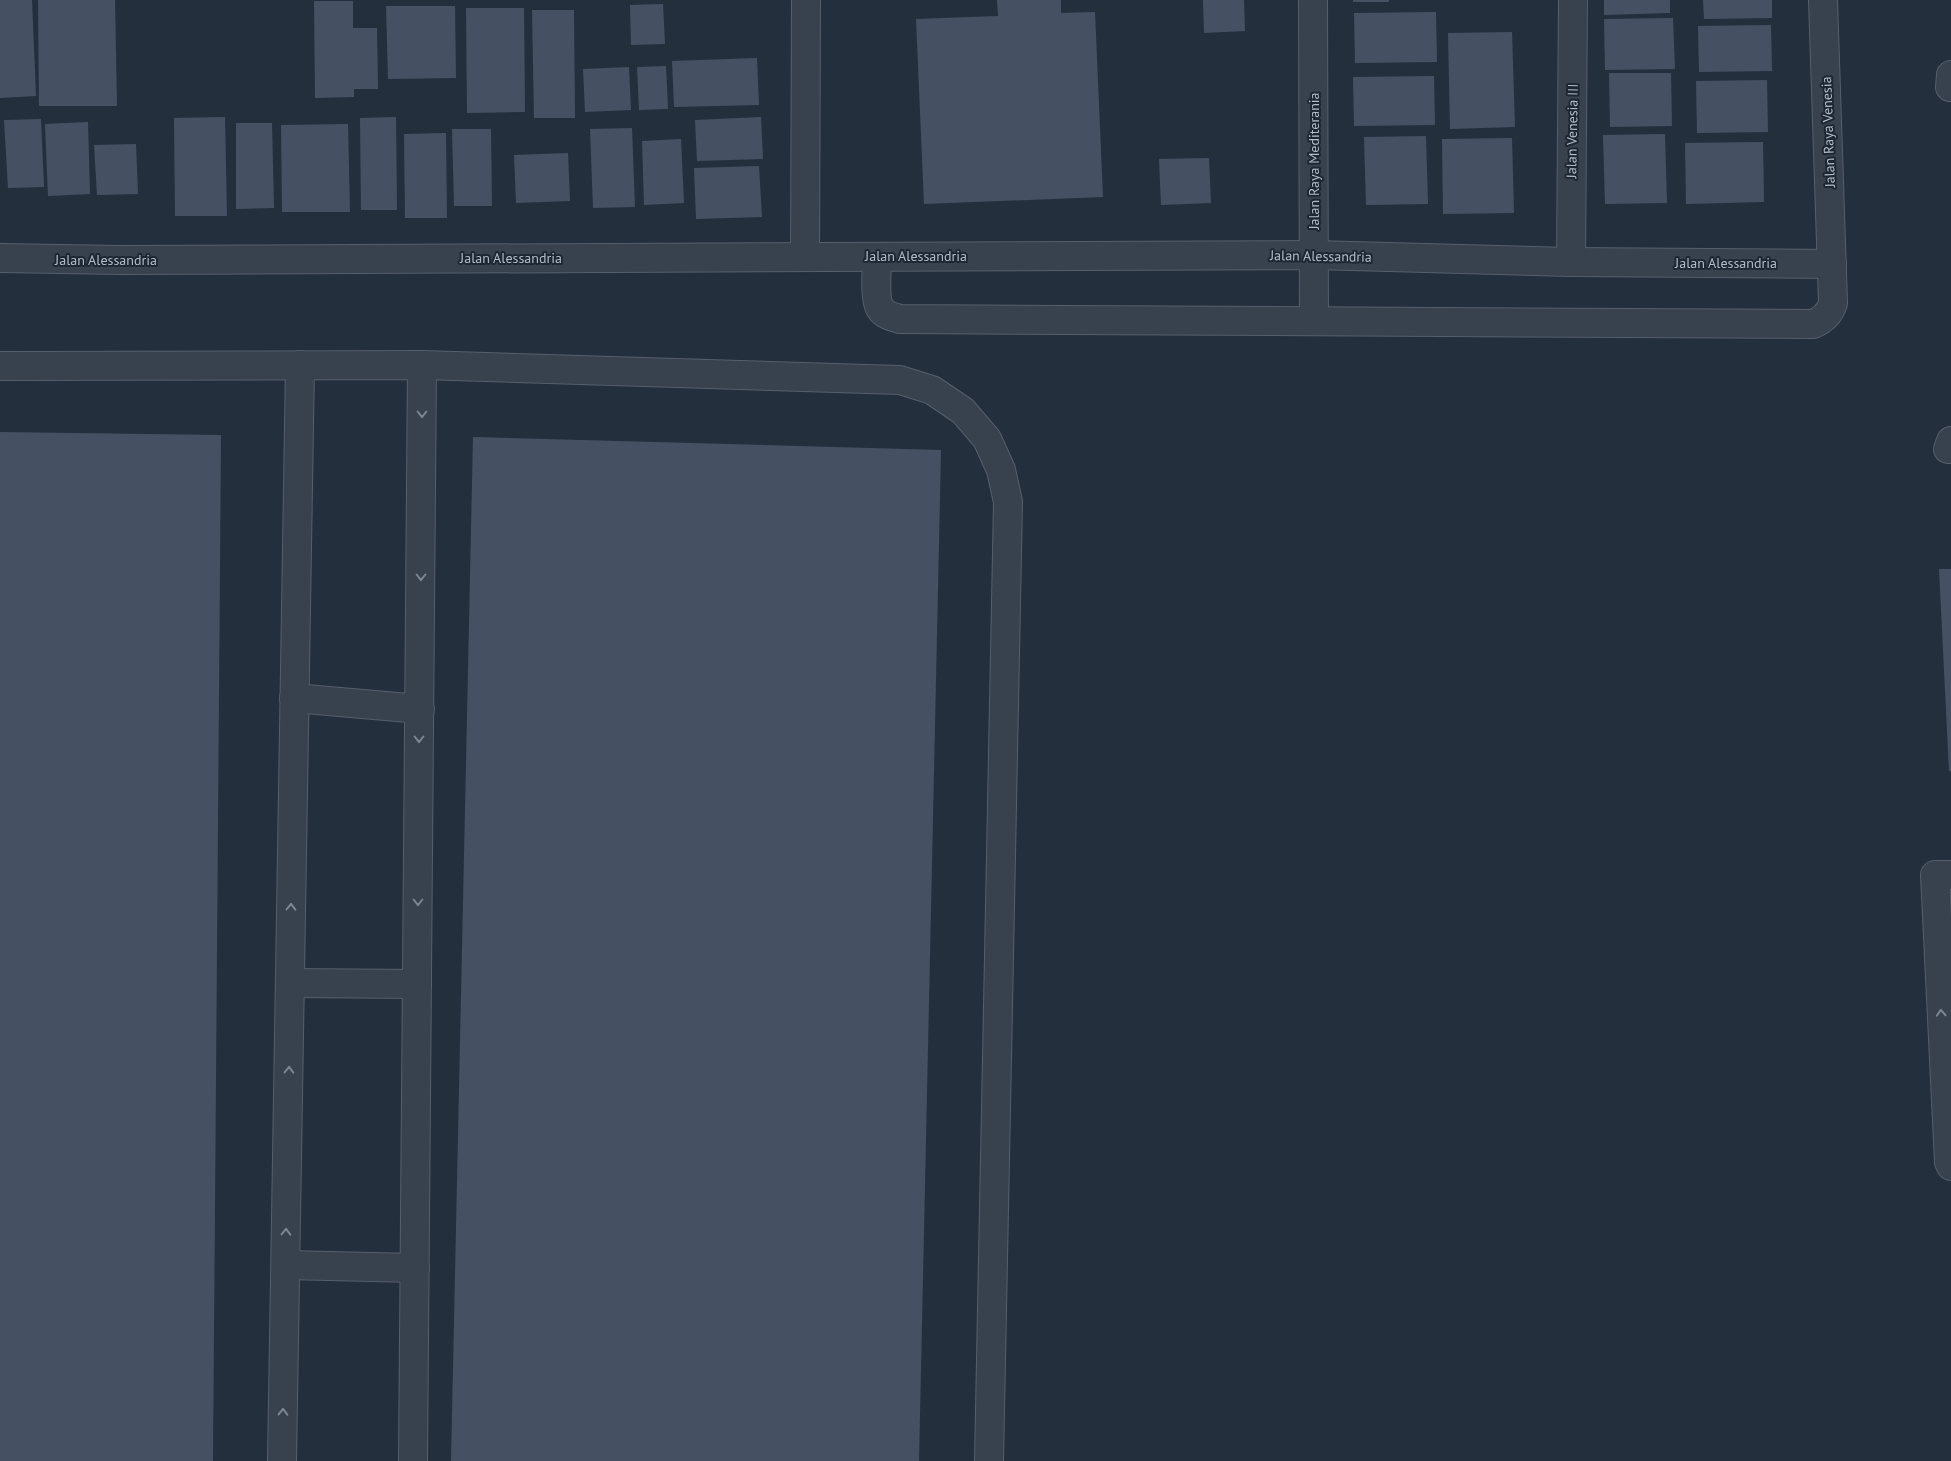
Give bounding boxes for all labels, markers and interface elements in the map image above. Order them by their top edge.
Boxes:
street label: Jalan Raya Venesia [1817,76,1839,189]
street label: Jalan Venesia III [1562,84,1582,179]
street label: Jalan Raya Mediterania [1305,92,1323,231]
street label: Jalan Alessandria [1269,246,1372,266]
street label: Jalan Alessandria [864,247,967,265]
street label: Jalan Alessandria [459,249,562,267]
street label: Jalan Alessandria [54,251,157,269]
street label: Jalan Alessandria [1674,254,1777,272]
one-way arrow [417,410,427,418]
one-way arrow [416,573,426,581]
one-way arrow [414,735,425,743]
one-way arrow [413,898,423,906]
one-way arrow [286,903,296,911]
one-way arrow [1936,1009,1947,1017]
one-way arrow [284,1066,294,1074]
one-way arrow [281,1228,291,1236]
one-way arrow [278,1408,288,1416]

